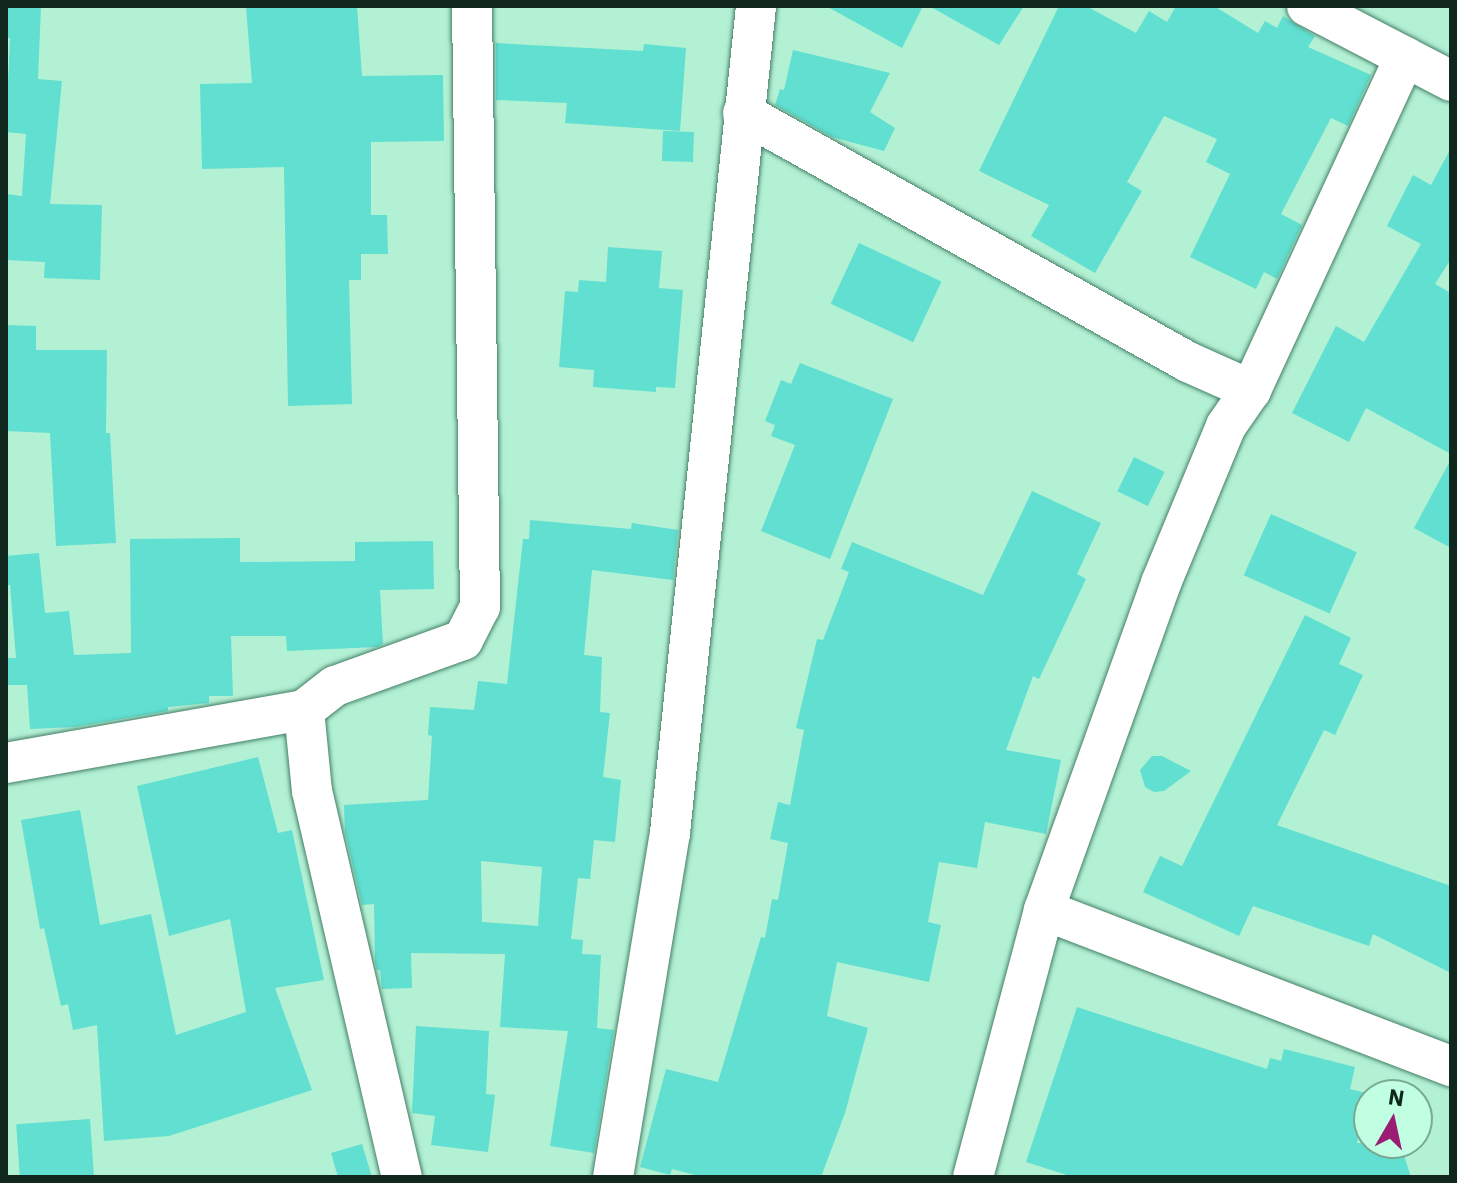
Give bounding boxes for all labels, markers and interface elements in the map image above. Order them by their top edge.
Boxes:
north arrow [1353,1079,1433,1159]
text: N [1386,1081,1407,1112]

